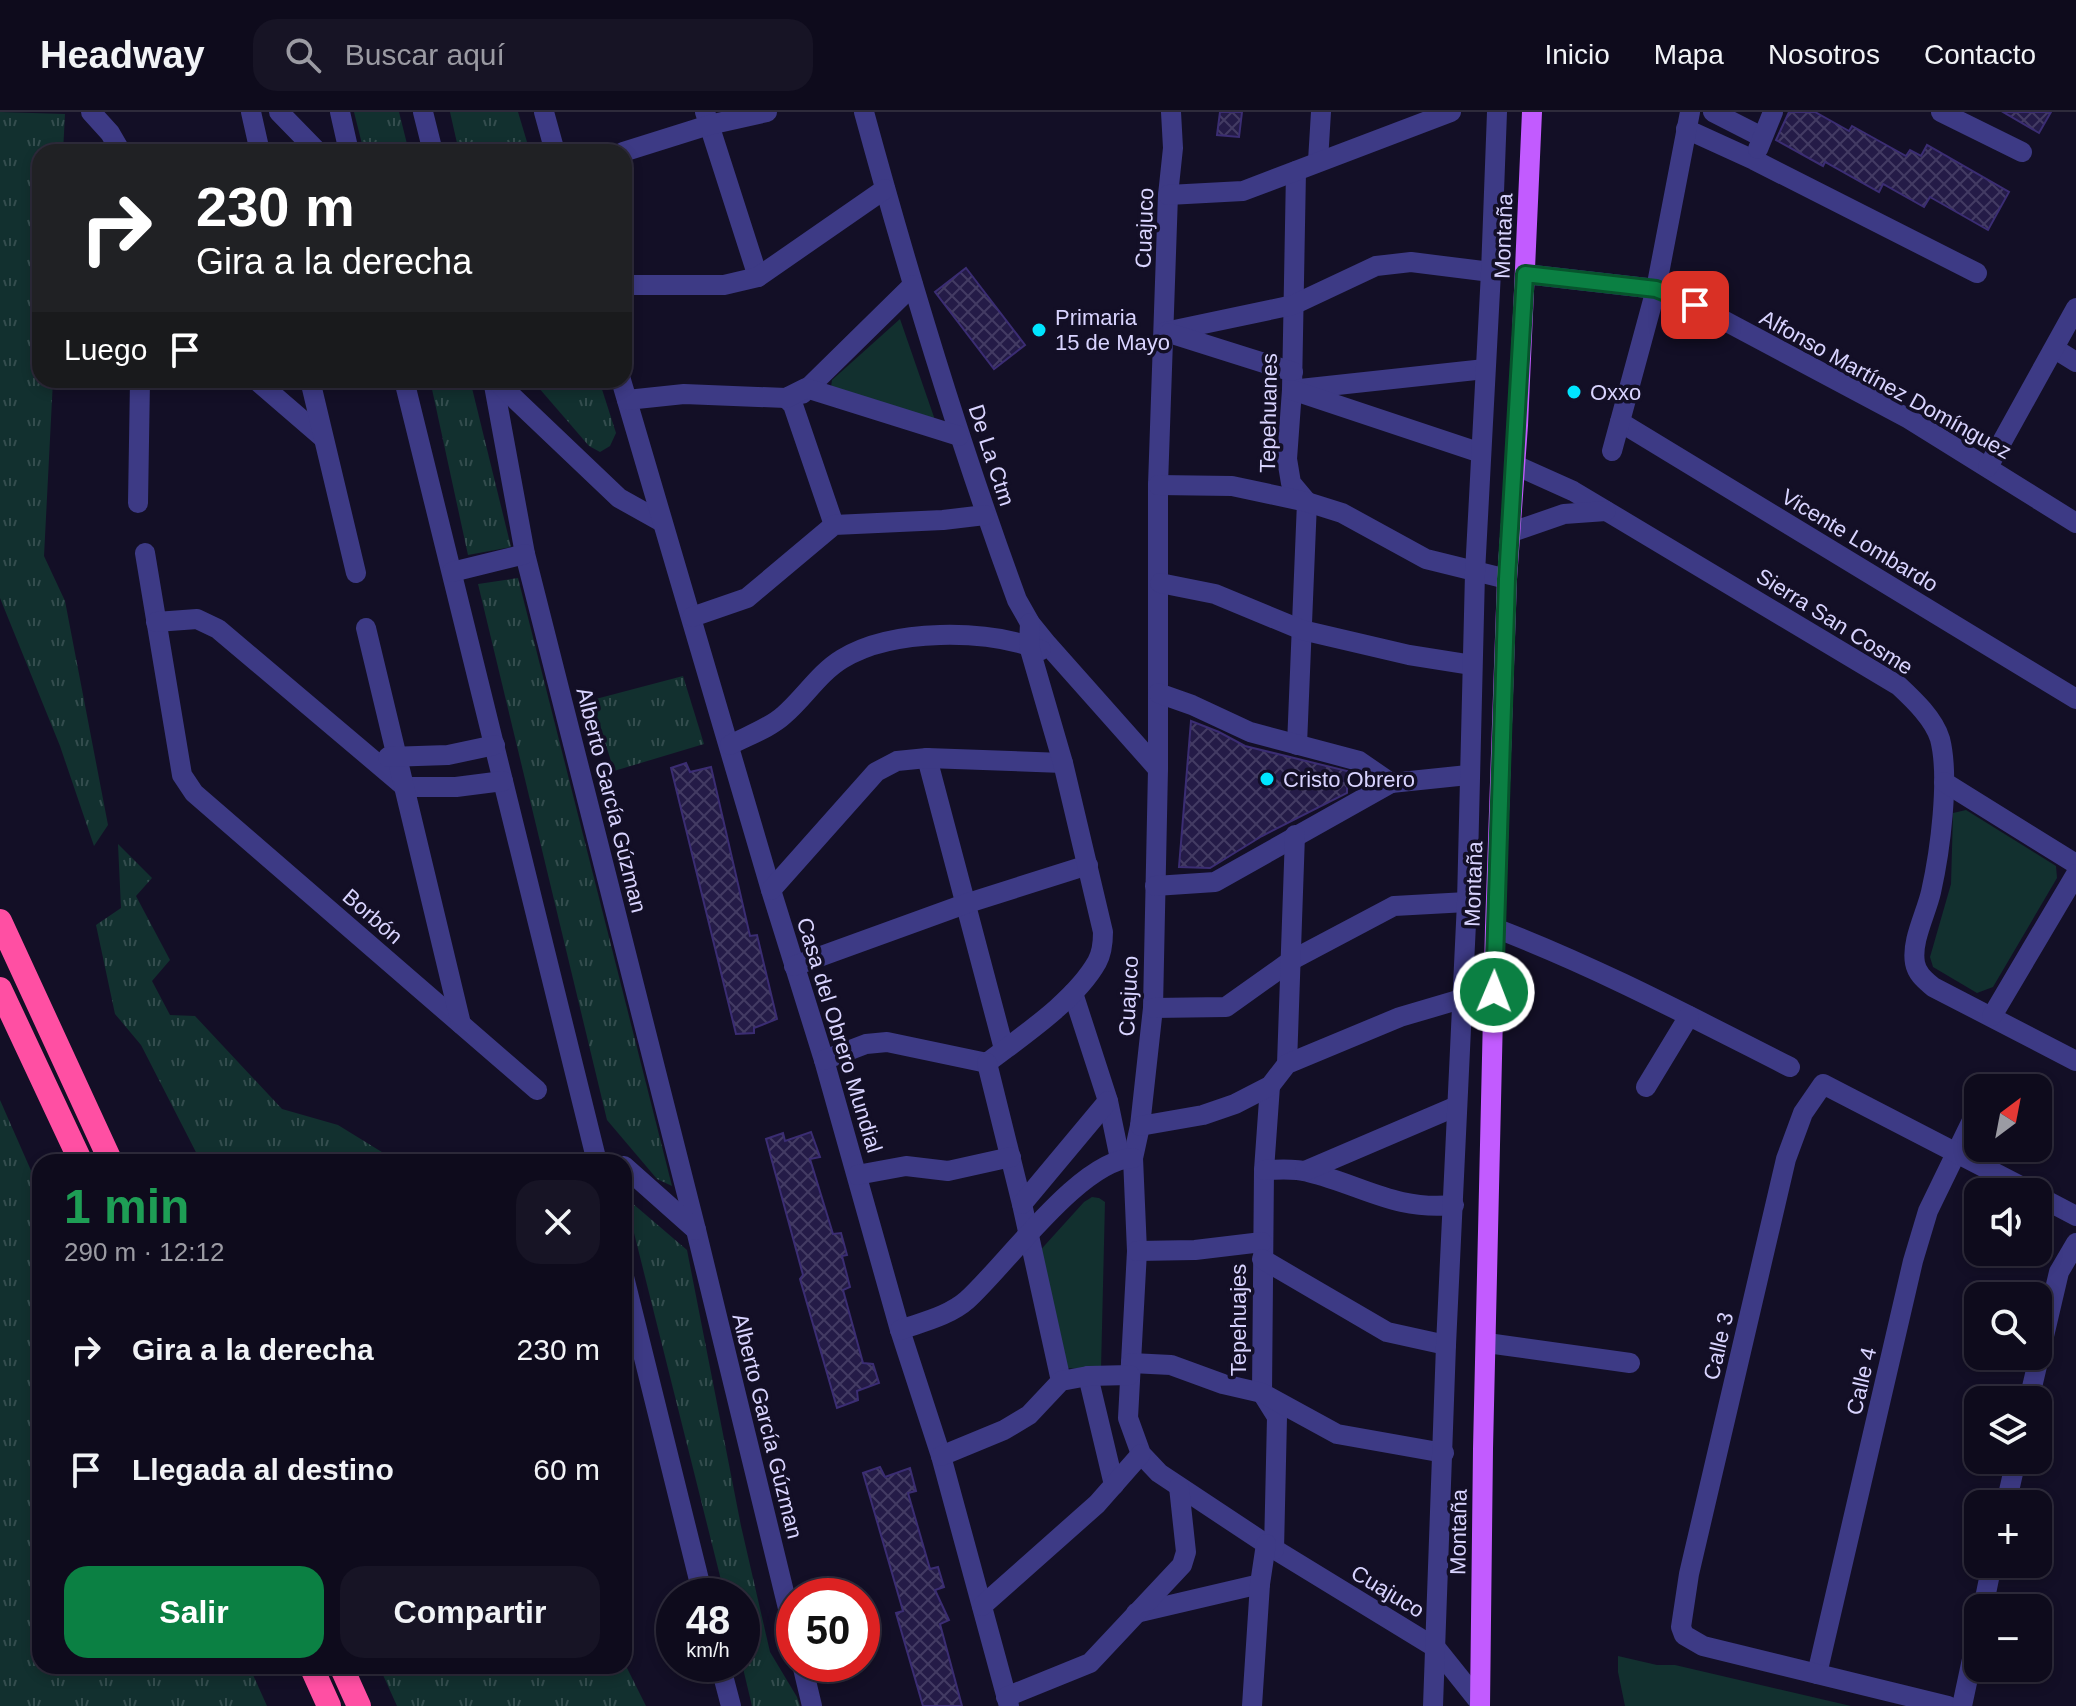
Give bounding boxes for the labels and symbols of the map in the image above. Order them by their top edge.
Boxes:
street label: Cuajuco [1131,187,1158,269]
street label: Montaña [1490,192,1518,279]
pin [1661,271,1729,339]
place label: Primaria 15 de Mayo [1055,305,1170,355]
street label: Alfonso Martínez Domínguez [1756,305,2016,464]
marker: Primaria 15 de Mayo [1030,321,1048,339]
street label: Tepehuanes [1255,353,1282,473]
place label: Oxxo [1590,380,1641,405]
marker: Oxxo [1565,383,1583,401]
street label: De La Ctm [963,401,1020,509]
street label: Vicente Lombardo [1777,484,1943,597]
street label: Sierra San Cosme [1752,563,1918,680]
street label: Alberto García Gúzman [571,685,652,915]
place label: Cristo Obrero [1283,767,1415,792]
marker: Cristo Obrero [1258,770,1276,788]
street label: Montaña [1460,840,1488,927]
street label: Borbón [338,884,408,949]
street label: Casa del Obrero Mundial [792,915,887,1156]
position arrow [1452,950,1536,1034]
street label: Cuajuco [1114,955,1143,1037]
north arrow [1964,1074,2052,1162]
street label: Tepehuajes [1226,1264,1251,1376]
street label: Calle 3 [1699,1310,1738,1382]
street label: Alberto García Gúzman [727,1311,808,1541]
street label: Calle 4 [1842,1345,1881,1417]
street label: Montaña [1445,1488,1472,1575]
street label: Cuajuco [1347,1560,1429,1623]
speed limit sign: 50 [776,1578,880,1682]

